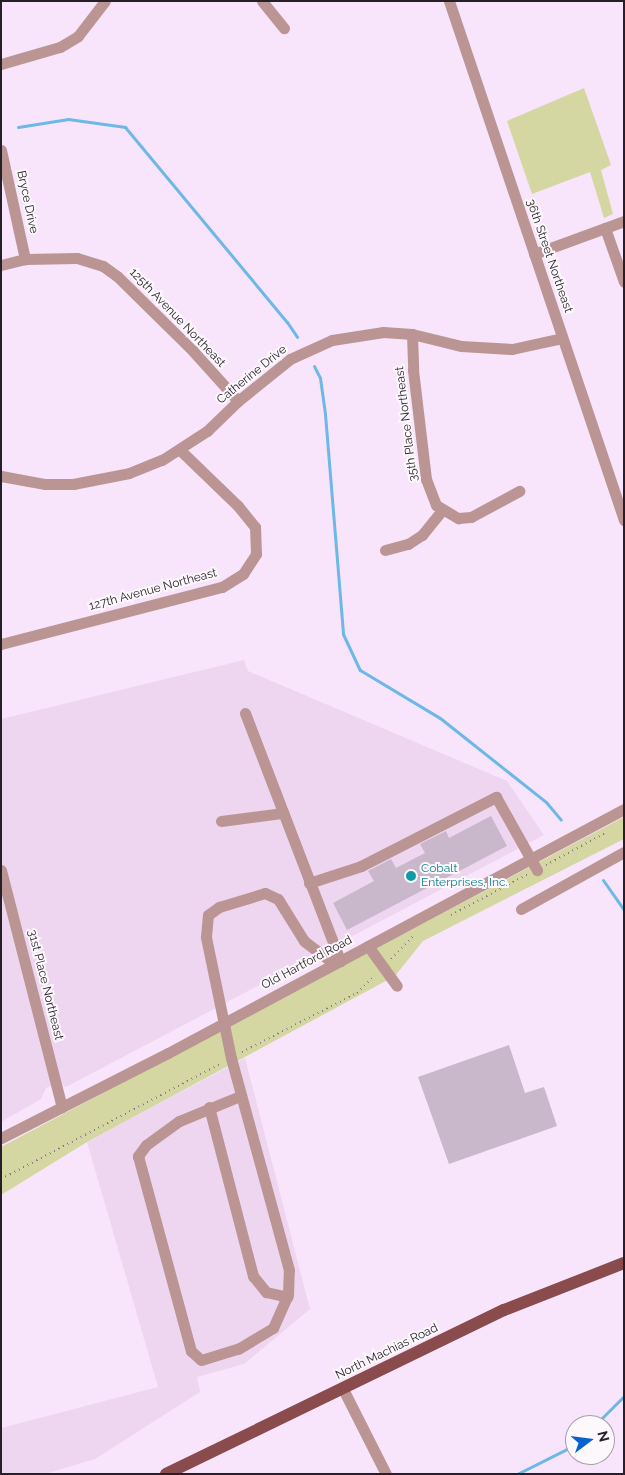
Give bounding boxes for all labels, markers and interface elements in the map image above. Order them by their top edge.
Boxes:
street label: Bryce Drive [13,169,41,235]
street label: 36th Street Northeast [523,197,575,315]
street label: 125th Avenue Northeast [126,265,228,371]
street label: Catherine Drive [214,343,290,407]
street label: 35th Place Northeast [393,366,421,482]
street label: 127th Avenue Northeast [87,566,219,614]
place label: Cobalt Enterprises, Inc. [421,862,508,890]
marker: Cobalt Enterprises, Inc. [405,870,417,882]
street label: 31st Place Northeast [24,928,66,1042]
street label: Old Hartford Road [259,933,355,993]
street label: North Machias Road [334,1321,440,1383]
north arrow [565,1415,615,1465]
text: N [594,1429,613,1444]

